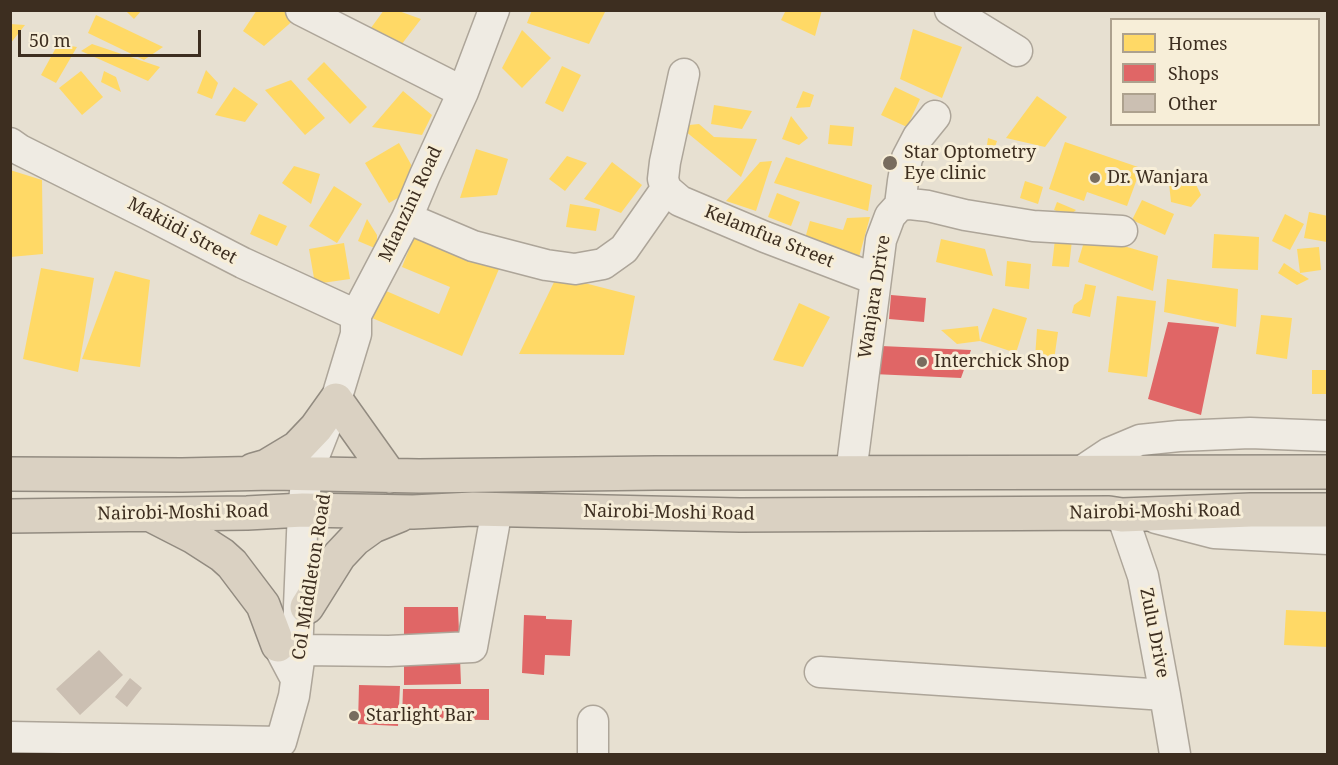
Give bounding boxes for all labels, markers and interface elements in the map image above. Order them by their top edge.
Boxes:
scale bar [21,18,204,56]
legend [1110,18,1320,126]
text: 50 m [29,28,71,52]
text: Homes [1168,31,1227,55]
text: Shops [1168,61,1219,85]
text: Other [1168,91,1217,115]
place label: Star Optometry Eye clinic [904,142,1036,184]
street label: Mianzini Road [375,143,447,265]
marker: Star Optometry Eye clinic [881,154,899,172]
place label: Dr. Wanjara [1107,167,1209,189]
marker: Dr. Wanjara [1088,171,1102,185]
street label: Makiidi Street [124,193,240,269]
street label: Kelamfua Street [701,201,837,273]
street label: Wanjara Drive [855,233,895,361]
place label: Interchick Shop [934,351,1069,373]
marker: Interchick Shop [915,355,929,369]
street label: Col Middleton Road [288,492,336,662]
street label: Nairobi-Moshi Road [1069,500,1241,524]
street label: Nairobi-Moshi Road [97,501,269,525]
street label: Nairobi-Moshi Road [583,501,755,525]
street label: Zulu Drive [1135,586,1173,680]
place label: Starlight Bar [366,705,475,727]
marker: Starlight Bar [347,709,361,723]

